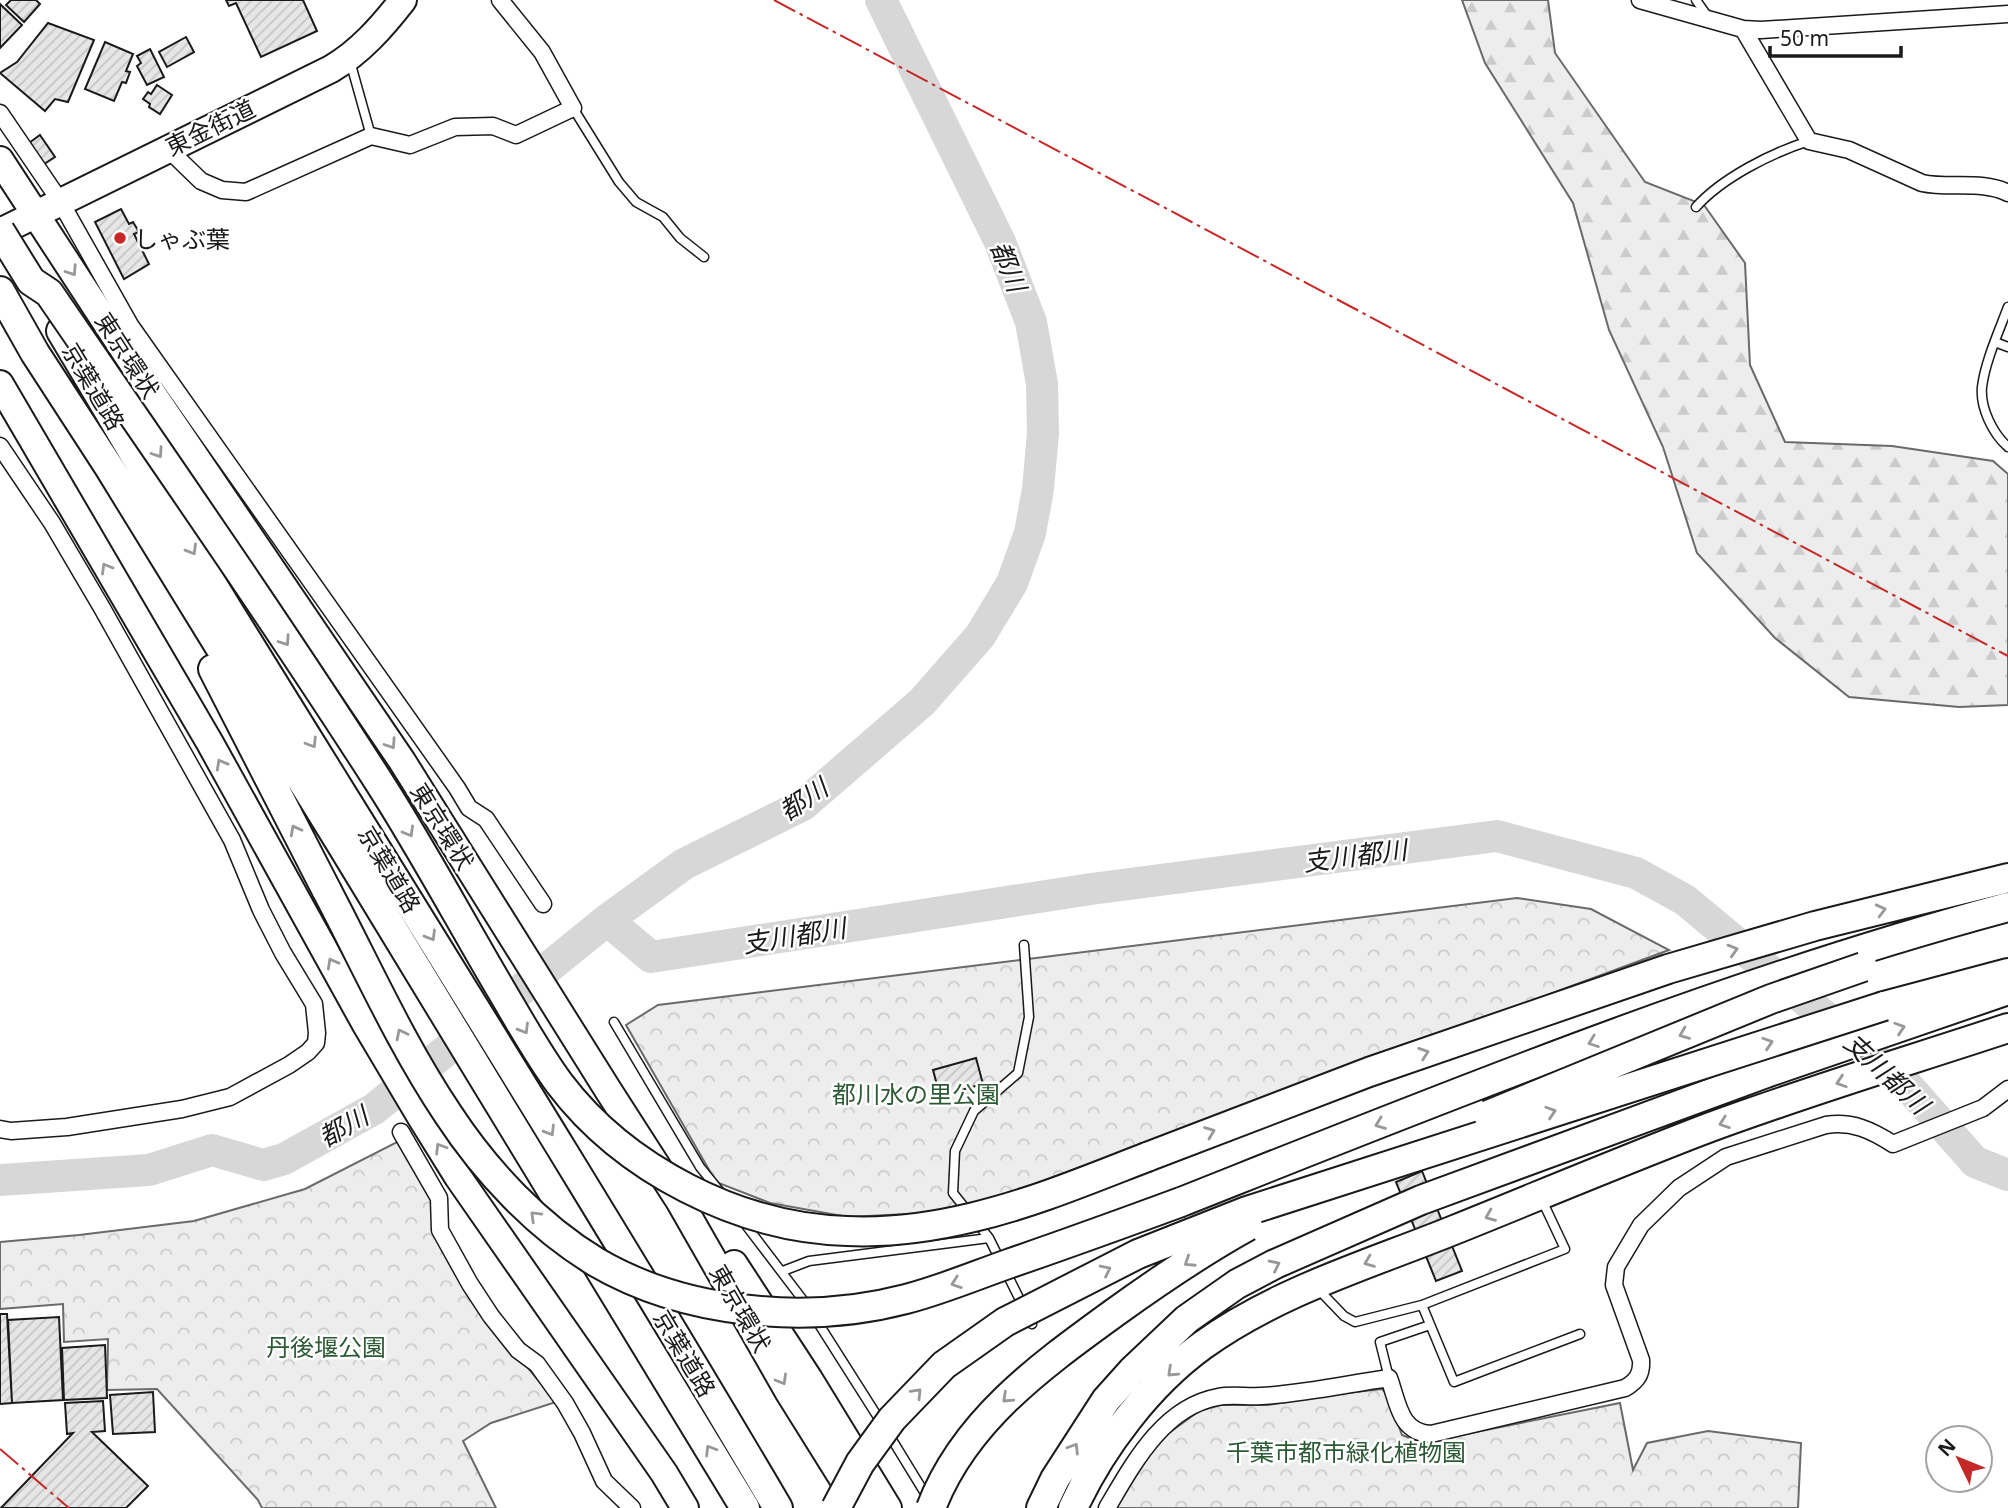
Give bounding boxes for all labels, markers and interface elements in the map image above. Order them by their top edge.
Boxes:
scale bar [1770,14,1901,58]
text: 50 m [1780,24,1829,52]
street label: 東金街道 [160,91,260,163]
place label: しゃぶ葉 [134,222,230,255]
marker: しゃぶ葉 [112,230,128,246]
water label: 都川 [983,235,1037,300]
one-way arrow [64,263,76,276]
street label: 東京環状 [88,306,168,404]
street label: 京葉道路 [55,336,133,436]
one-way arrow [150,445,163,458]
one-way arrow [184,542,197,555]
one-way arrow [101,563,114,576]
one-way arrow [277,633,290,646]
one-way arrow [303,735,316,748]
one-way arrow [383,737,396,750]
one-way arrow [216,759,229,772]
water label: 都川 [771,768,837,828]
street label: 東京環状 [404,777,482,875]
street label: 京葉道路 [351,819,429,919]
one-way arrow [290,825,304,837]
one-way arrow [400,825,413,838]
water label: 支川都川 [1301,830,1412,879]
one-way arrow [1875,904,1887,918]
water label: 支川都川 [740,909,851,961]
one-way arrow [423,929,436,942]
one-way arrow [1727,944,1739,958]
one-way arrow [327,958,340,970]
one-way arrow [516,1021,529,1034]
one-way arrow [1894,1022,1906,1036]
water label: 支川都川 [1837,1024,1939,1124]
one-way arrow [1679,1026,1691,1040]
one-way arrow [396,1029,410,1041]
one-way arrow [1587,1034,1599,1048]
one-way arrow [1762,1036,1774,1051]
one-way arrow [1417,1047,1429,1061]
one-way arrow [1835,1074,1847,1089]
park label: 都川水の里公園 [832,1077,1000,1110]
water label: 都川 [311,1096,377,1155]
one-way arrow [1544,1106,1557,1120]
one-way arrow [1718,1114,1730,1128]
one-way arrow [1375,1115,1387,1129]
one-way arrow [542,1123,555,1136]
one-way arrow [1204,1127,1216,1141]
one-way arrow [436,1142,449,1155]
one-way arrow [1484,1207,1496,1221]
one-way arrow [530,1211,543,1224]
one-way arrow [1364,1253,1376,1267]
one-way arrow [1184,1254,1197,1267]
street label: 東京環状 [703,1258,779,1358]
one-way arrow [1268,1259,1280,1273]
one-way arrow [1099,1264,1111,1278]
one-way arrow [950,1275,962,1289]
street label: 京葉道路 [646,1303,724,1403]
park label: 丹後堰公園 [266,1330,386,1363]
one-way arrow [1167,1364,1180,1377]
one-way arrow [774,1372,787,1385]
one-way arrow [908,1388,921,1401]
one-way arrow [1002,1390,1015,1403]
north arrow [1924,1424,1994,1494]
text: N [1932,1433,1961,1462]
park label: 千葉市都市緑化植物園 [1226,1435,1466,1468]
one-way arrow [1066,1443,1079,1456]
one-way arrow [705,1444,718,1457]

